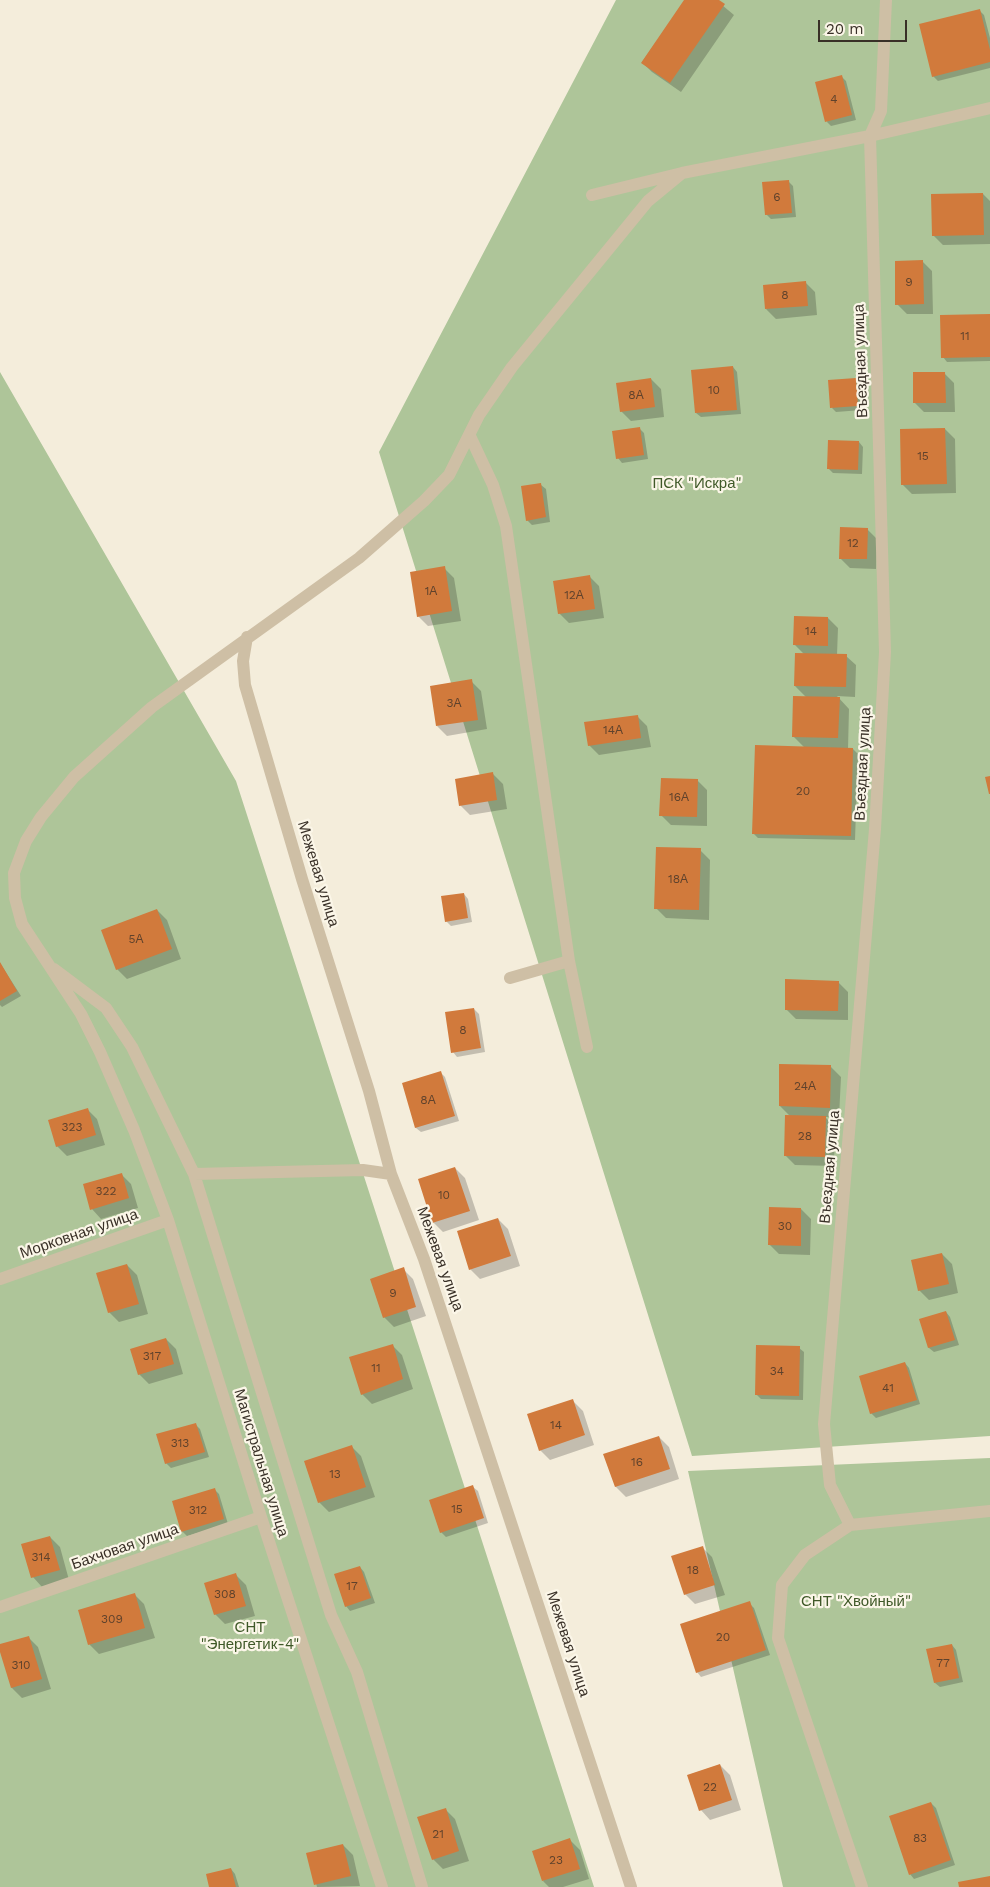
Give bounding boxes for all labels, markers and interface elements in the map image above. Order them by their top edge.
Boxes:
scale bar [820,10,909,42]
text: 20 m [826,20,864,38]
house number: 4 [830,92,838,106]
house number: 6 [773,190,781,204]
house number: 9 [905,275,913,289]
house number: 8 [781,288,789,302]
street label: Въездная улица [850,304,872,418]
house number: 11 [960,329,970,343]
house number: 10 [708,383,720,397]
house number: 8А [628,388,644,402]
house number: 15 [917,449,929,463]
park label: ПСК "Искра" [652,475,742,493]
house number: 12 [847,536,859,550]
house number: 1А [425,584,437,598]
house number: 12А [564,588,584,602]
house number: 14 [805,624,817,638]
house number: 3А [447,696,461,710]
street label: Въездная улица [851,707,875,821]
house number: 14А [603,723,623,737]
house number: 20 [796,784,810,798]
house number: 16А [669,790,689,804]
street label: Межевая улица [293,819,343,929]
house number: 18А [668,872,688,886]
house number: 5А [129,932,143,946]
house number: 8 [459,1023,467,1037]
house number: 24А [794,1079,816,1093]
house number: 8А [420,1093,436,1107]
street label: Въездная улица [816,1110,844,1224]
house number: 323 [62,1120,82,1134]
house number: 28 [798,1129,812,1143]
house number: 322 [96,1184,116,1198]
house number: 10 [438,1188,450,1202]
street label: Межевая улица [413,1204,467,1314]
street label: Морковная улица [18,1205,140,1263]
house number: 30 [778,1219,792,1233]
house number: 9 [389,1286,397,1300]
house number: 317 [143,1349,161,1363]
house number: 11 [371,1361,381,1375]
house number: 34 [770,1364,784,1378]
house number: 41 [882,1381,894,1395]
street label: Магистральная улица [230,1387,292,1539]
house number: 14 [550,1418,562,1432]
house number: 313 [171,1436,189,1450]
house number: 16 [631,1455,643,1469]
house number: 13 [329,1467,341,1481]
house number: 15 [451,1502,463,1516]
house number: 312 [189,1503,207,1517]
street label: Бахчовая улица [69,1520,181,1574]
house number: 314 [31,1550,51,1564]
house number: 18 [687,1563,699,1577]
house number: 17 [346,1579,358,1593]
house number: 308 [214,1587,236,1601]
street label: Межевая улица [542,1589,594,1699]
park label: СНТ "Хвойный" [801,1593,911,1611]
house number: 309 [101,1612,123,1626]
park label: СНТ "Энергетик-4" [201,1619,299,1654]
house number: 20 [716,1630,730,1644]
house number: 77 [936,1656,950,1670]
house number: 310 [11,1658,31,1672]
house number: 22 [703,1780,717,1794]
house number: 21 [432,1827,444,1841]
house number: 83 [913,1831,927,1845]
house number: 23 [549,1853,563,1867]

